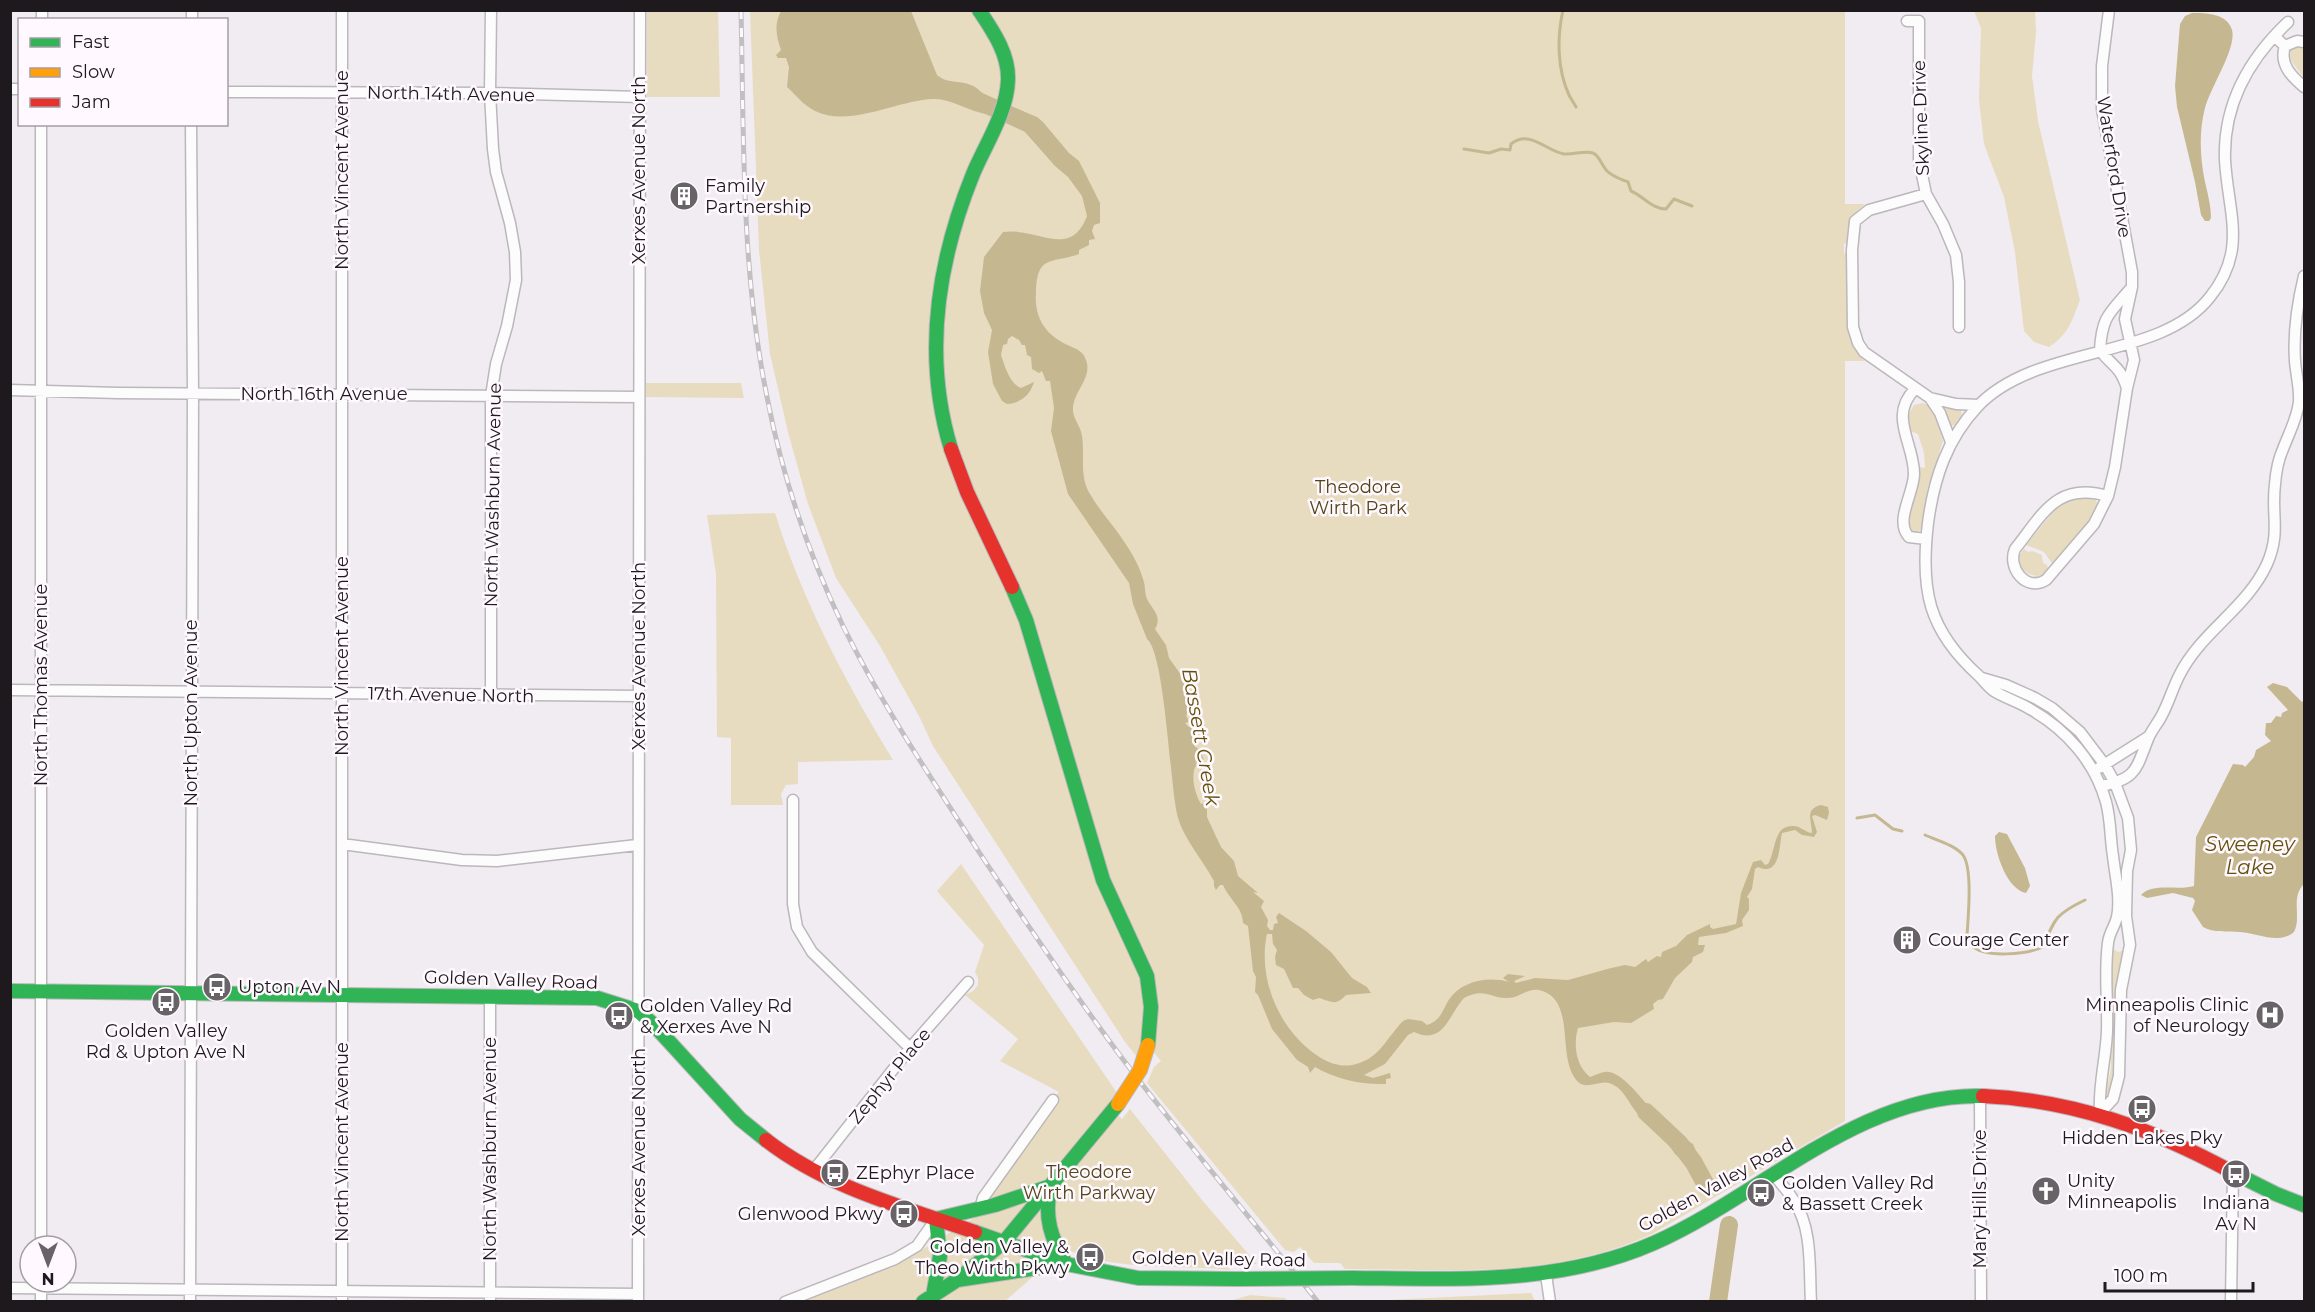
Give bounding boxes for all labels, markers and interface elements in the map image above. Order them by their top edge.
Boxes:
legend [18,18,228,126]
text: Fast [72,31,110,53]
street label: Skyline Drive [1908,60,1934,176]
text: Slow [72,61,115,83]
street label: North Vincent Avenue [331,70,353,270]
street label: Xerxes Avenue North [628,76,650,264]
street label: North 14th Avenue [367,82,535,106]
text: Jam [71,91,111,113]
street label: Waterford Drive [2092,95,2136,239]
place label: Family Partnership [705,175,811,218]
building icon: Family Partnership [668,180,700,212]
street label: North 16th Avenue [240,383,408,405]
street label: North Washburn Avenue [480,383,506,607]
park label: Theodore Wirth Park [1309,476,1407,519]
street label: North Vincent Avenue [331,556,353,756]
street label: Xerxes Avenue North [628,562,650,750]
street label: North Thomas Avenue [30,584,52,786]
street label: North Upton Avenue [180,619,202,807]
water label: Bassett Creek [1177,666,1225,809]
street label: 17th Avenue North [368,683,534,707]
water label: Sweeney Lake [2205,832,2296,879]
building icon: Courage Center [1891,924,1923,956]
place label: Courage Center [1928,929,2069,951]
street label: Golden Valley Road [424,966,598,994]
bus stop icon: Upton Av N [201,971,233,1003]
place label: Upton Av N [238,976,341,998]
bus stop icon: Golden Valley Rd & Upton Ave N [150,986,182,1018]
place label: Minneapolis Clinic of Neurology [2085,994,2249,1037]
place label: Golden Valley Rd & Xerxes Ave N [640,995,792,1038]
hospital icon: Minneapolis Clinic of Neurology [2254,999,2286,1031]
bus stop icon: Golden Valley Rd & Xerxes Ave N [603,1000,635,1032]
place label: Golden Valley Rd & Upton Ave N [86,1020,246,1063]
street label: Zephyr Place [845,1023,936,1128]
street label: North Washburn Avenue [479,1037,501,1261]
street label: North Vincent Avenue [331,1042,353,1242]
street label: Xerxes Avenue North [628,1048,650,1236]
bus stop icon: Hidden Lakes Pky [2126,1093,2158,1125]
place label: Hidden Lakes Pky [2062,1127,2223,1149]
street label: Mary Hills Drive [1969,1129,1991,1269]
street label: Golden Valley Road [1635,1133,1797,1237]
bus stop icon: ZEphyr Place [819,1157,851,1189]
bus stop icon: Indiana Av N [2220,1158,2252,1190]
park label: Theodore Wirth Parkway [1023,1161,1155,1204]
place label: ZEphyr Place [856,1162,975,1184]
place label: Unity Minneapolis [2067,1170,2177,1213]
place label: Golden Valley Rd & Bassett Creek [1782,1172,1934,1215]
church icon: Unity Minneapolis [2030,1175,2062,1207]
bus stop icon: Golden Valley Rd & Bassett Creek [1745,1177,1777,1209]
place label: Indiana Av N [2202,1192,2270,1235]
bus stop icon: Glenwood Pkwy [888,1198,920,1230]
place label: Glenwood Pkwy [738,1203,883,1225]
north arrow [18,1234,78,1294]
place label: Golden Valley & Theo Wirth Pkwy [915,1236,1069,1279]
bus stop icon: Golden Valley & Theo Wirth Pkwy [1074,1241,1106,1273]
street label: Golden Valley Road [1132,1246,1306,1272]
scale bar [2105,1255,2254,1293]
text: 100 m [2114,1265,2168,1287]
text: N [42,1269,54,1288]

